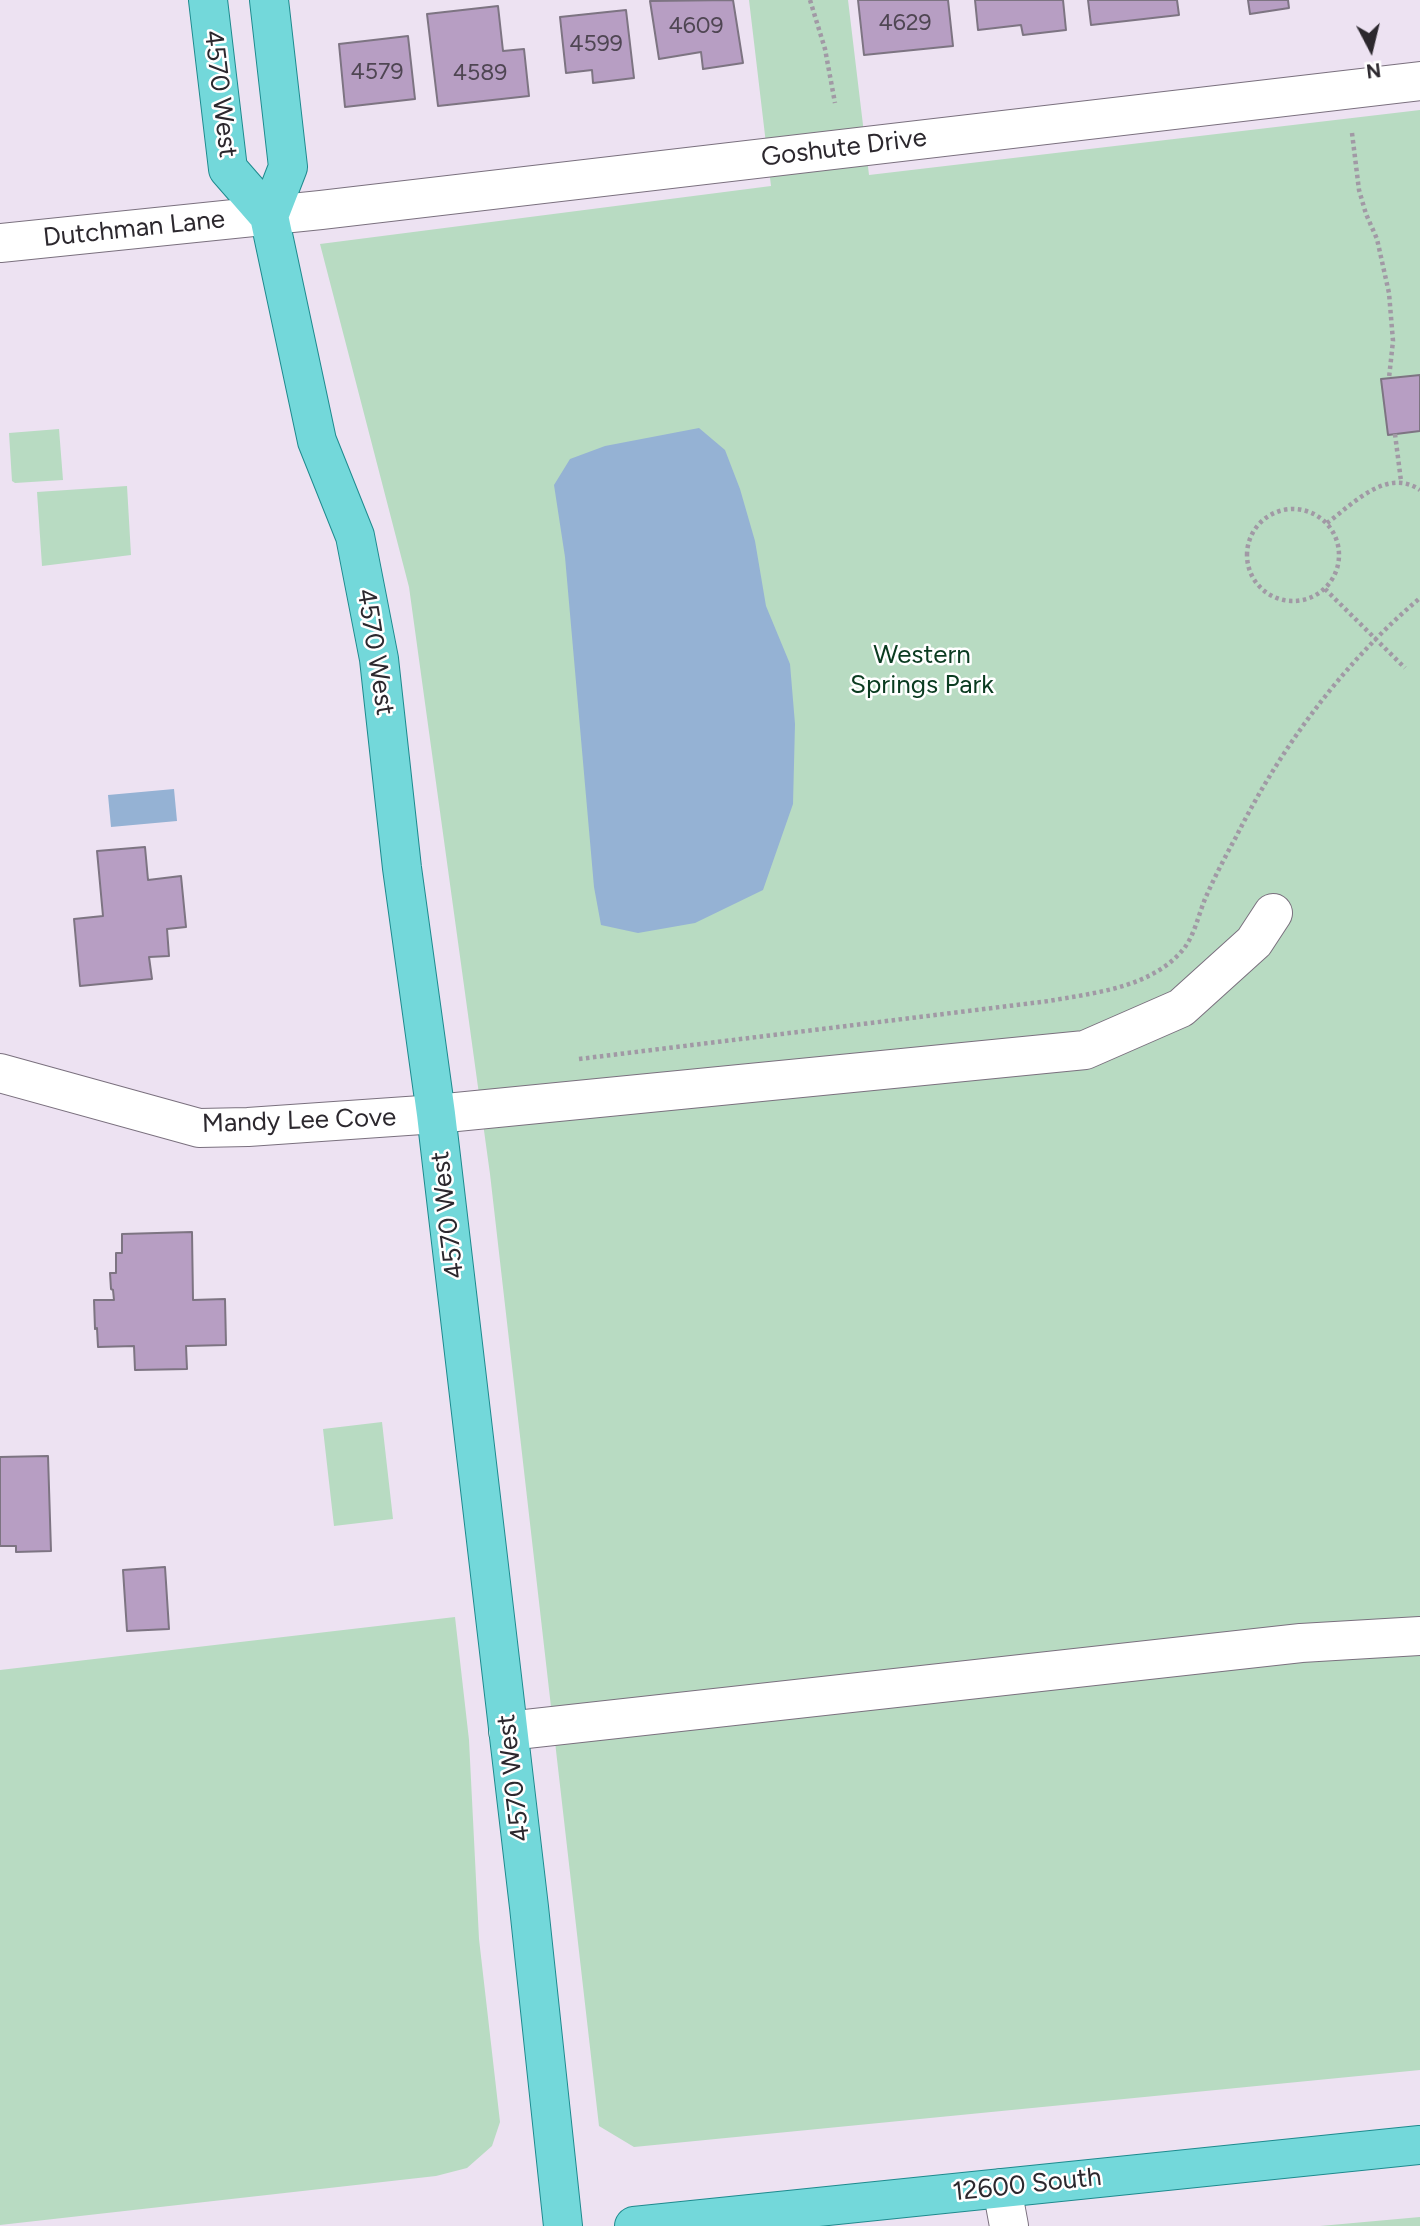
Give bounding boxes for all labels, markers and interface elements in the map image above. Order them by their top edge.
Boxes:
house number: 4629 [878,9,932,37]
house number: 4609 [668,12,724,40]
north arrow [1336,14,1406,84]
street label: 4570 West [197,28,243,160]
house number: 4599 [569,30,623,58]
house number: 4579 [351,58,403,86]
text: N [1365,58,1382,83]
house number: 4589 [453,59,507,87]
street label: Goshute Drive [759,122,929,174]
street label: Dutchman Lane [42,204,226,254]
street label: 4570 West [350,586,400,718]
park label: Western Springs Park [850,639,994,700]
street label: Mandy Lee Cove [201,1102,397,1140]
street label: 4570 West [425,1149,471,1281]
street label: 4570 West [491,1712,537,1844]
street label: 12600 South [951,2162,1103,2208]

